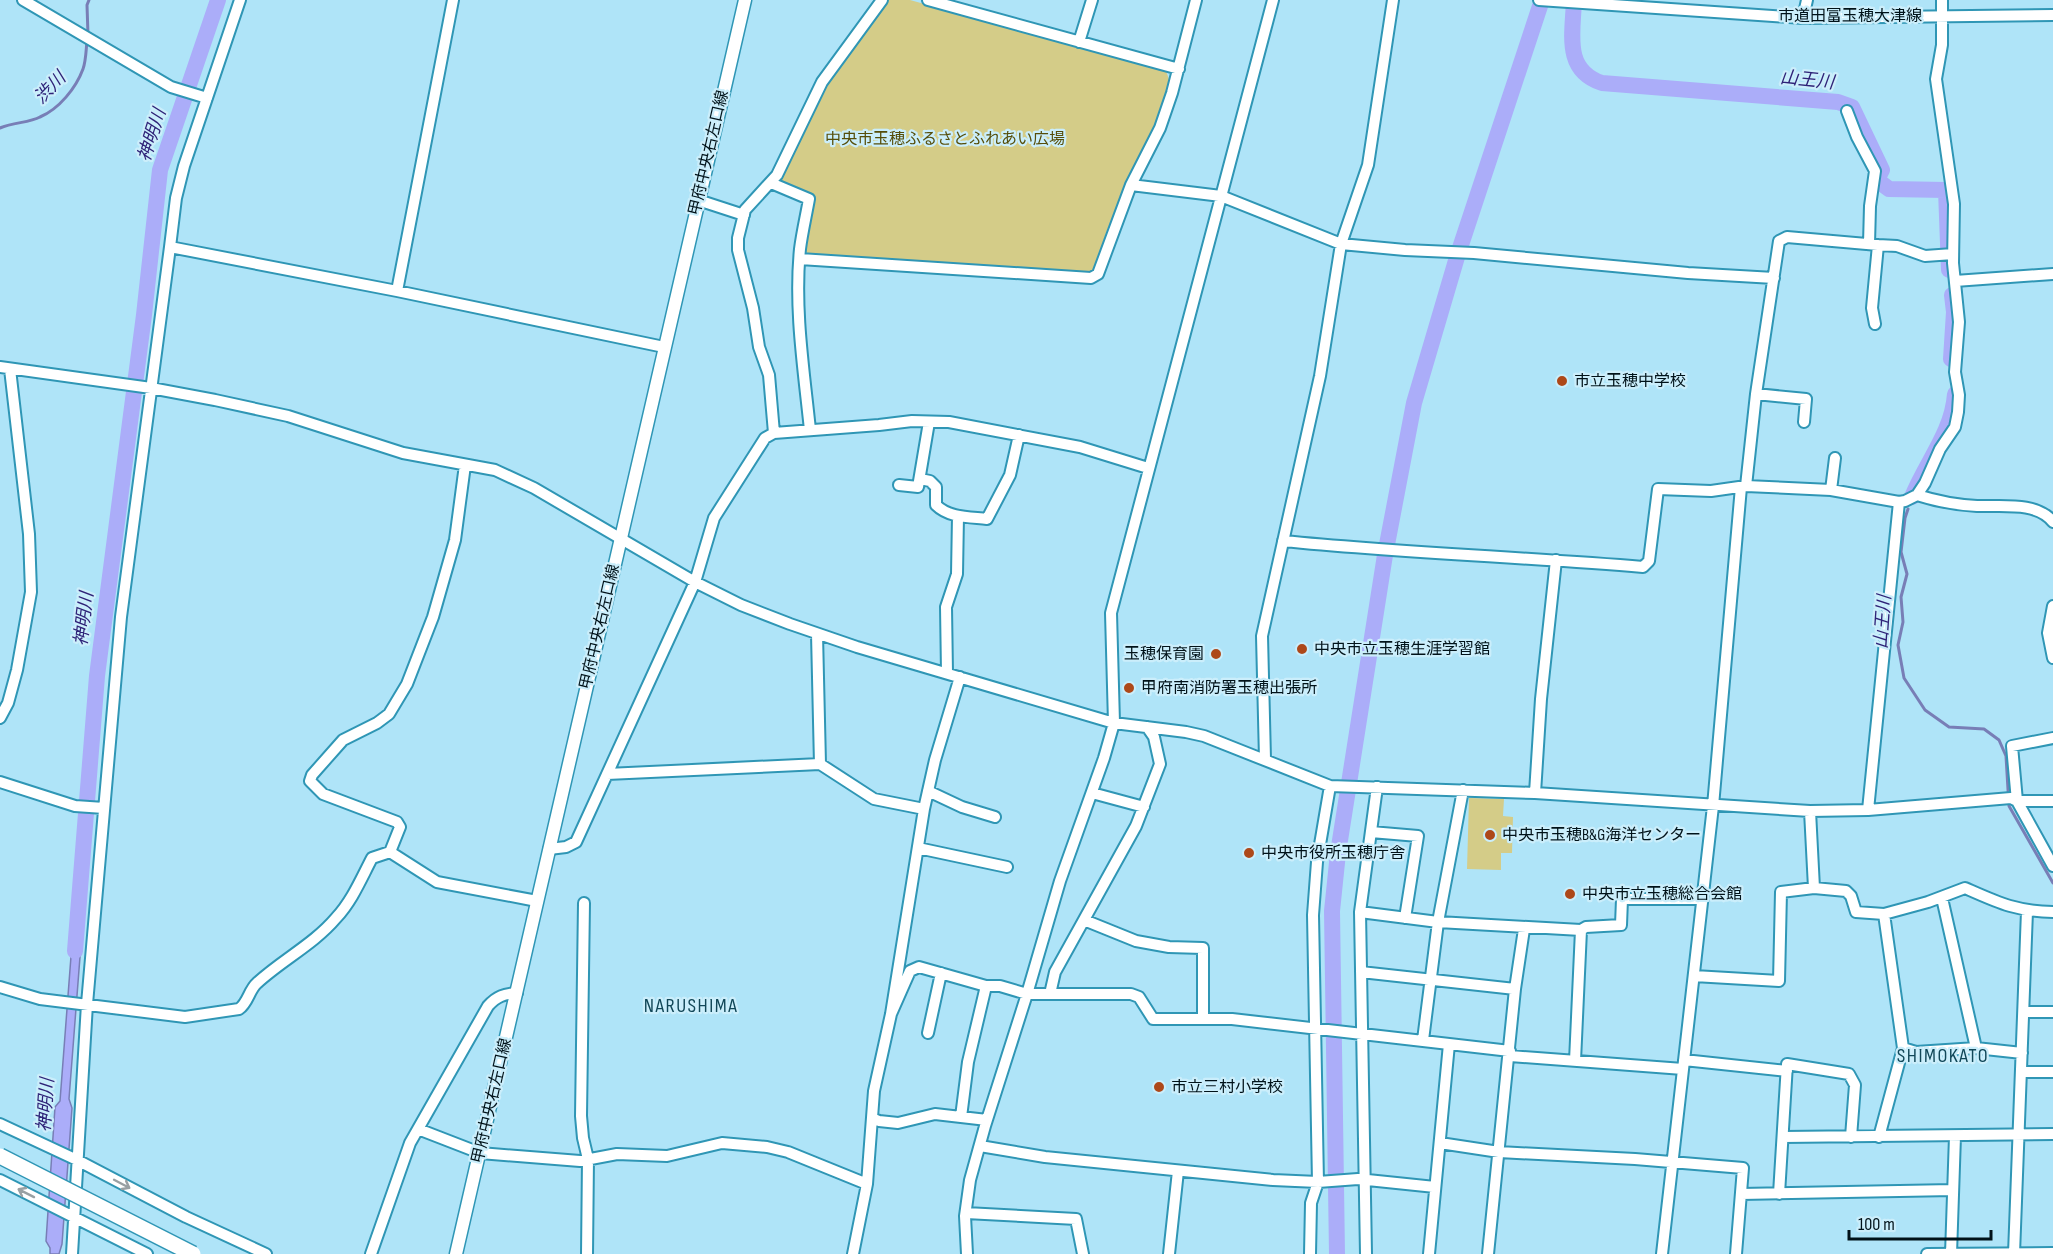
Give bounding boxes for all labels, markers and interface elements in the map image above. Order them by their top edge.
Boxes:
street label: 市道田富玉穂大津線 [1778,7,1922,26]
water label: 渋川 [30,66,71,108]
water label: 山王川 [1779,67,1837,93]
street label: 甲府中央右左口線 [685,88,733,218]
water label: 神明川 [134,104,171,164]
park label: 中央市玉穂ふるさとふれあい広場 [825,130,1065,149]
place label: 市立玉穂中学校 [1574,372,1686,391]
marker: 市立玉穂中学校 [1555,374,1569,388]
street label: 甲府中央右左口線 [576,562,624,692]
water label: 神明川 [70,589,98,647]
water label: 山王川 [1871,592,1895,650]
place label: 中央市立玉穂生涯学習館 [1314,640,1490,659]
marker: 中央市立玉穂生涯学習館 [1295,642,1309,656]
place label: 玉穂保育園 [1124,645,1204,664]
marker: 玉穂保育園 [1209,647,1223,661]
place label: 甲府南消防署玉穂出張所 [1141,679,1317,698]
marker: 甲府南消防署玉穂出張所 [1122,681,1136,695]
place label: 中央市玉穂B&G海洋センター [1502,826,1701,845]
marker: 中央市玉穂B&G海洋センター [1483,828,1497,842]
place label: 中央市役所玉穂庁舎 [1261,844,1405,863]
marker: 中央市役所玉穂庁舎 [1242,846,1256,860]
place label: 中央市立玉穂総合会館 [1582,885,1742,904]
marker: 中央市立玉穂総合会館 [1563,887,1577,901]
district label: NARUSHIMA [644,994,738,1018]
street label: 甲府中央右左口線 [468,1036,516,1166]
district label: SHIMOKATO [1897,1044,1989,1068]
water label: 神明川 [34,1075,58,1133]
place label: 市立三村小学校 [1171,1078,1283,1097]
marker: 市立三村小学校 [1152,1080,1166,1094]
one-way arrow [113,1178,130,1190]
one-way arrow [17,1186,35,1198]
scale bar [1849,1203,1992,1241]
text: 100 m [1858,1214,1895,1235]

